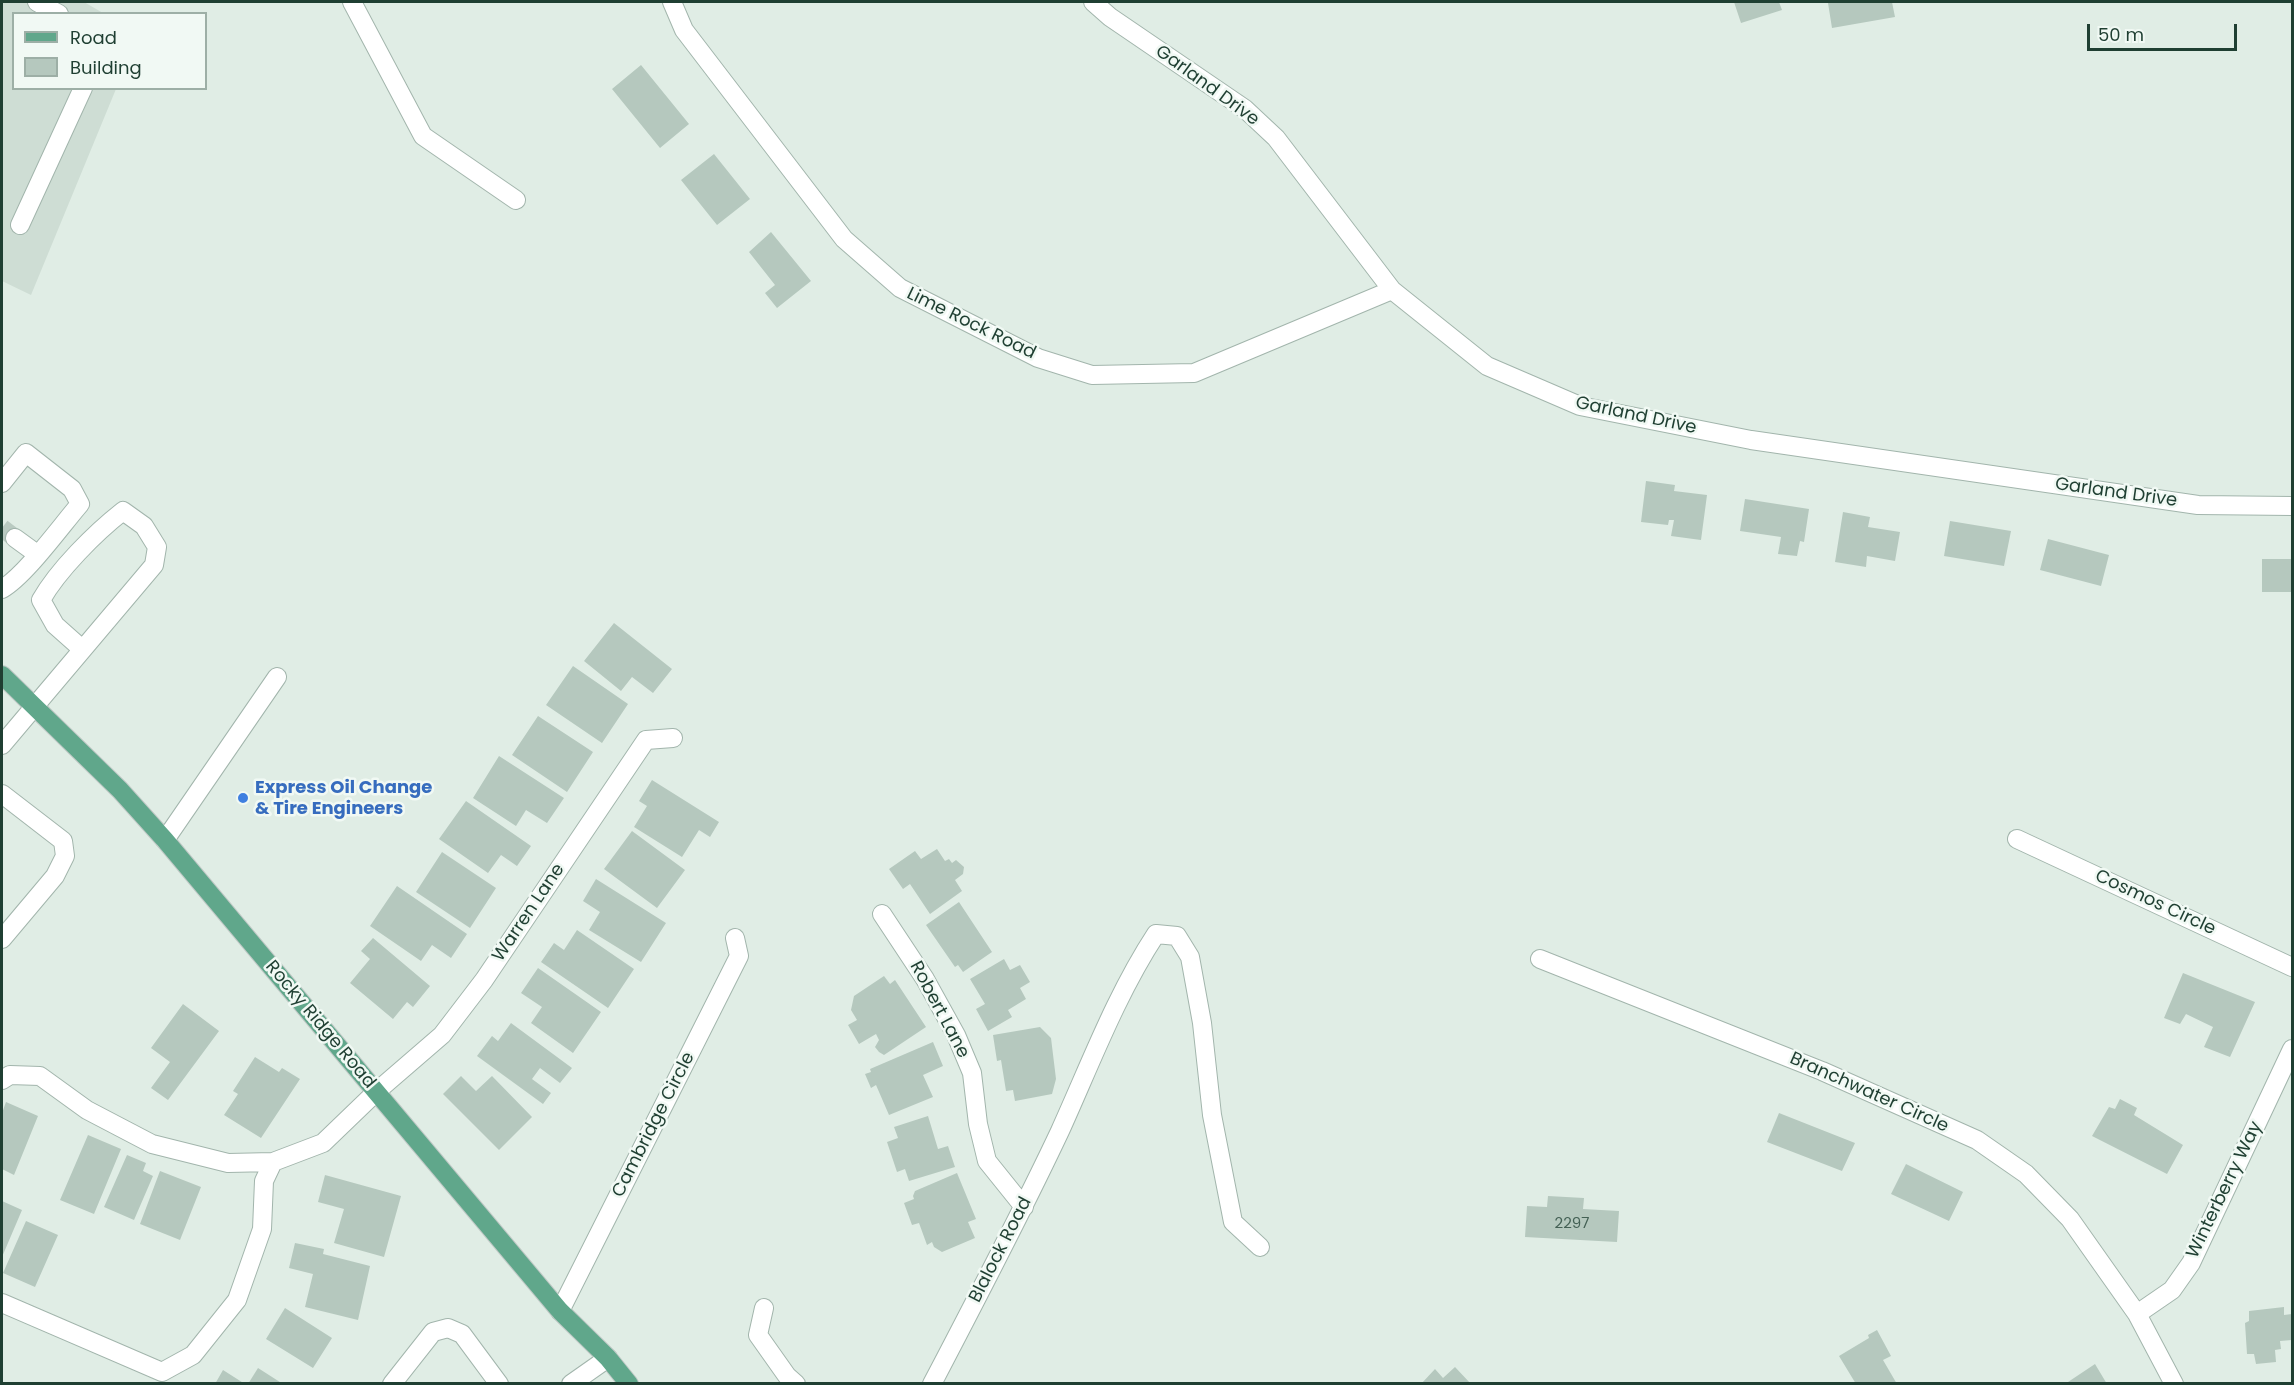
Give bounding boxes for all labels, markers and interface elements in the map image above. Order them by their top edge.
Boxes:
legend [12,12,207,90]
scale bar [2090,12,2240,50]
text: 50 m [2098,22,2144,47]
text: Road [70,25,117,50]
street label: Garland Drive [1151,41,1263,131]
text: Building [70,55,142,80]
street label: Lime Rock Road [903,283,1039,365]
street label: Garland Drive [1574,393,1698,439]
street label: Garland Drive [2054,474,2178,512]
place label: Express Oil Change & Tire Engineers [255,777,432,820]
marker: Express Oil Change & Tire Engineers [236,791,250,805]
street label: Warren Lane [488,860,570,966]
street label: Cosmos Circle [2091,866,2219,940]
street label: Rocky Ridge Road [260,957,380,1093]
street label: Robert Lane [904,958,974,1062]
street label: Branchwater Circle [1786,1048,1952,1138]
street label: Cambridge Circle [608,1049,700,1201]
street label: Winterberry Way [2183,1118,2267,1262]
street label: Blalock Road [965,1194,1037,1306]
house number: 2297 [1555,1215,1589,1233]

